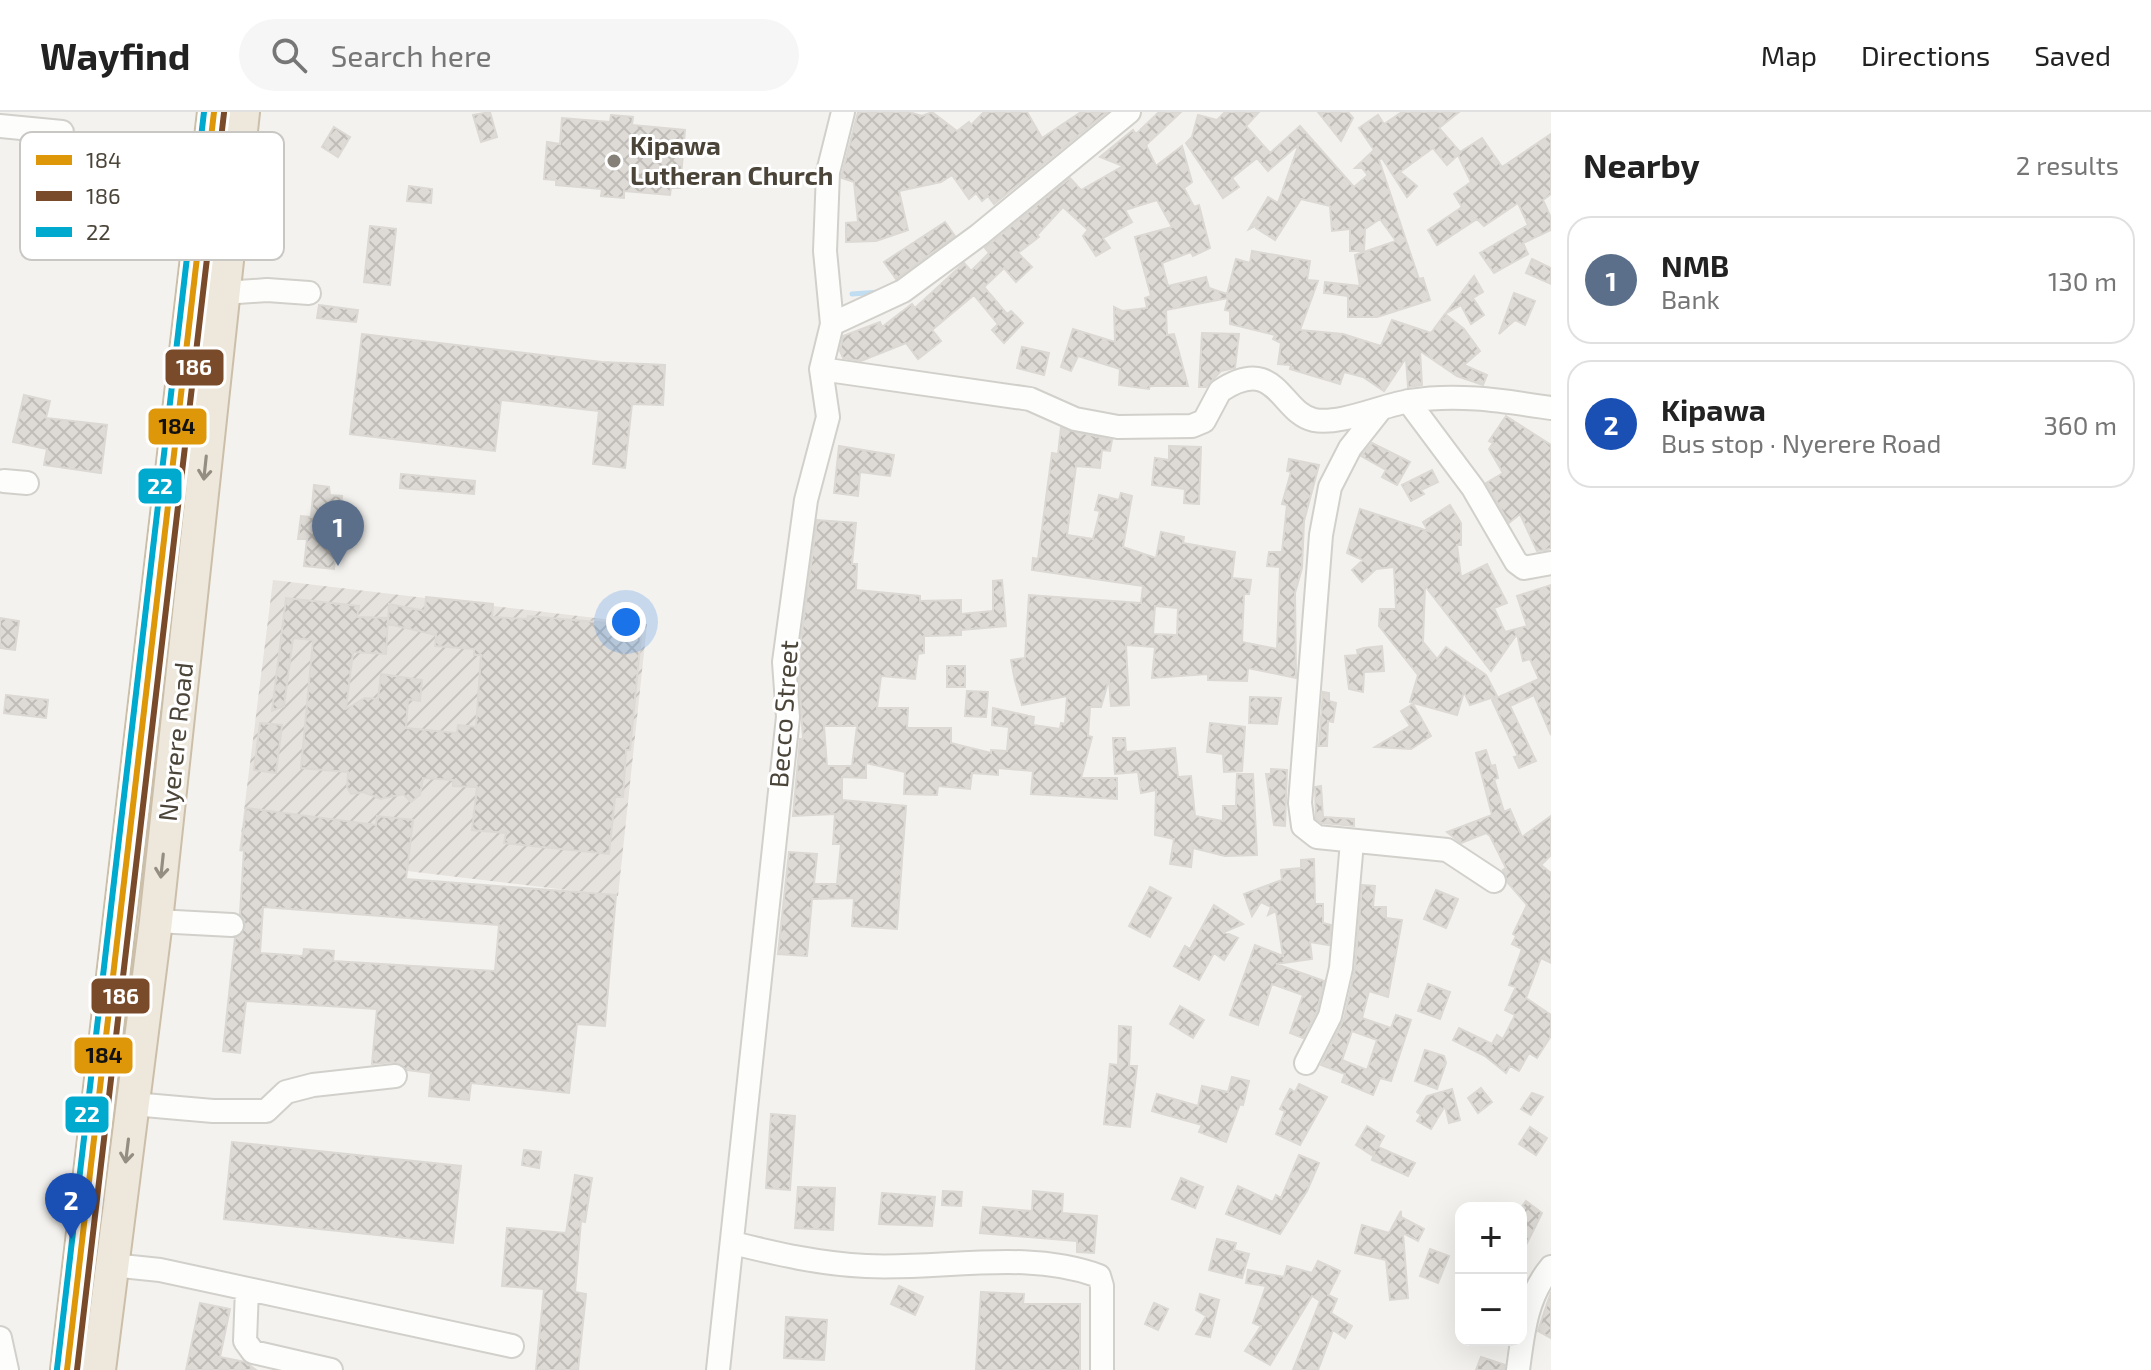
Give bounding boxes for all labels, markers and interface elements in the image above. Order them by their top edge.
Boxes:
search box [239,19,799,91]
text: Wayfind [40,32,191,78]
icon: search [267,33,311,77]
text: Search here [331,37,492,73]
text: Map [1761,38,1817,72]
text: Directions [1861,38,1990,72]
text: Saved [2034,38,2111,72]
place label: Kipawa Lutheran Church [630,129,833,190]
legend [20,132,284,260]
text: Nearby [1583,144,1700,185]
text: 184 [86,146,122,172]
text: 2 results [2016,149,2119,180]
marker: Kipawa Lutheran Church [605,152,623,170]
text: 186 [86,182,121,208]
text: 22 [86,218,111,244]
text: NMB [1661,247,1729,283]
text: 1 [1605,265,1617,296]
text: 130 m [2048,265,2117,296]
text: Bank [1661,283,1720,314]
line badge: 186 [164,348,225,387]
text: 186 [176,353,212,379]
text: Kipawa [1661,391,1766,427]
line badge: 184 [147,407,208,446]
text: 2 [1603,409,1619,440]
text: 360 m [2043,409,2117,440]
text: 184 [158,412,196,438]
text: Bus stop · Nyerere Road [1661,427,1941,458]
one-way arrow [198,454,213,481]
line badge: 22 [137,467,183,505]
text: 22 [147,472,173,498]
pin: 1 [312,500,364,566]
your location [606,602,646,642]
street label: Becco Street [762,639,803,789]
street label: Nyerere Road [151,661,198,823]
one-way arrow [155,852,170,879]
line badge: 186 [90,977,151,1015]
text: 186 [103,982,139,1008]
line badge: 184 [73,1036,134,1075]
text: 184 [85,1041,123,1067]
line badge: 22 [64,1095,110,1134]
text: 22 [74,1100,100,1126]
one-way arrow [119,1138,134,1164]
pin: 2 [45,1173,97,1239]
map controls [1455,1202,1527,1346]
button: + [1455,1202,1527,1274]
button: − [1455,1274,1527,1346]

